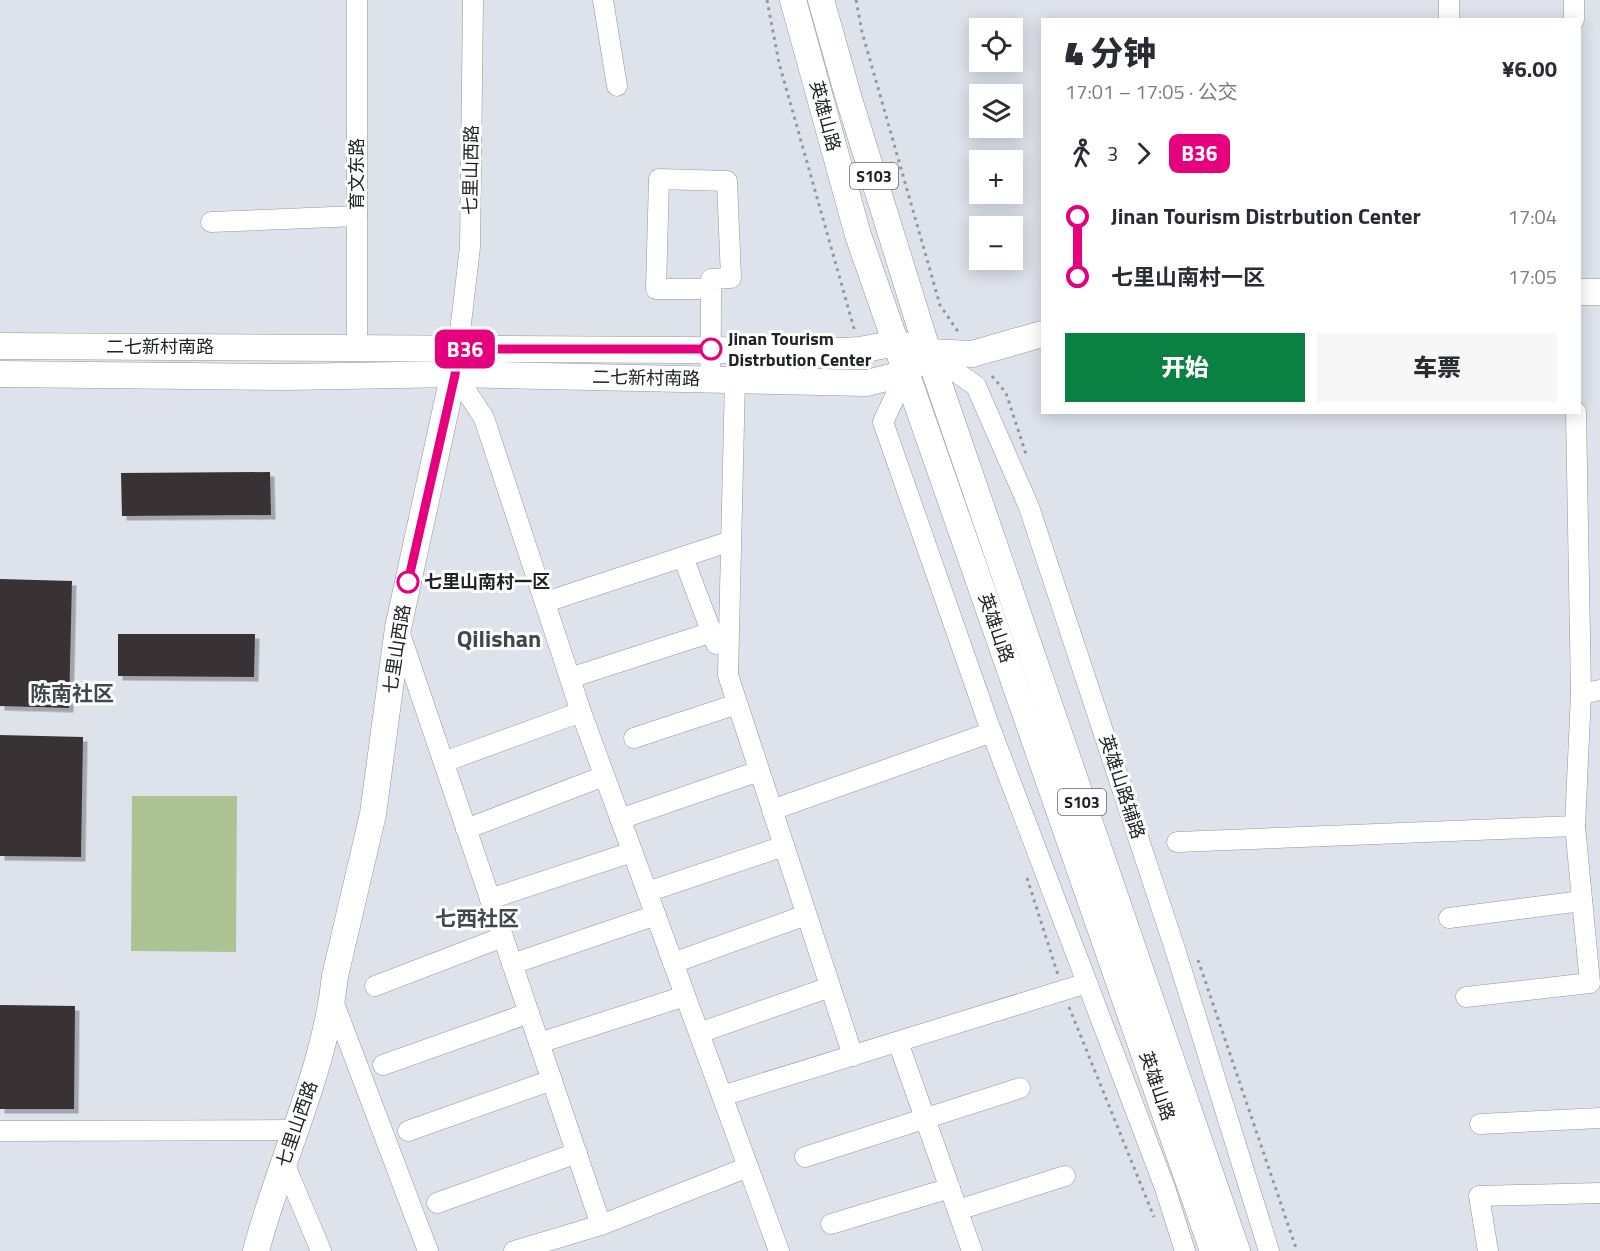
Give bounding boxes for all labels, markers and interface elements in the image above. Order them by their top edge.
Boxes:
map controls [969,18,1023,270]
button: locate [969,18,1023,72]
text: 4 分钟 [1065,28,1156,78]
text: ¥6.00 [1502,52,1557,86]
text: 17:01 – 17:05 · 公交 [1065,76,1238,107]
street label: 英雄山路 [803,78,848,154]
button: layers [969,84,1023,138]
street label: 七里山西路 [456,125,485,215]
icon: walk [1065,137,1098,170]
icon: forward [1127,137,1160,170]
text: B36 [1181,137,1218,169]
street label: 育文东路 [343,138,370,210]
text: 3 [1107,138,1118,169]
button: + [969,150,1023,204]
road number: S103 [850,163,898,189]
text: Jinan Tourism Distrbution Center [1111,199,1421,233]
text: 17:04 [1508,201,1557,232]
button: − [969,216,1023,270]
text: 七里山南村一区 [1111,260,1265,294]
text: 17:05 [1508,261,1557,292]
place label: Jinan Tourism Distrbution Center [728,325,872,373]
line badge: B36 [430,330,500,368]
street label: 二七新村南路 [106,333,214,360]
text: B36 [447,333,483,365]
button: 开始 [1065,333,1305,402]
button: 车票 [1317,333,1557,402]
marker: Jinan Tourism Distrbution Center [700,338,722,360]
street label: 二七新村南路 [592,363,700,392]
place label: 七里山南村一区 [424,568,550,595]
marker: 七里山南村一区 [397,571,419,593]
street label: 英雄山路 [972,589,1021,666]
street label: 七里山西路 [376,602,417,695]
district label: Qilishan [457,620,541,656]
district label: 陈南社区 [30,677,114,709]
street label: 英雄山路辅路 [1093,731,1152,842]
road number: S103 [1058,789,1106,815]
district label: 七西社区 [435,902,519,934]
street label: 英雄山路 [1133,1047,1182,1124]
street label: 七里山西路 [269,1077,324,1171]

